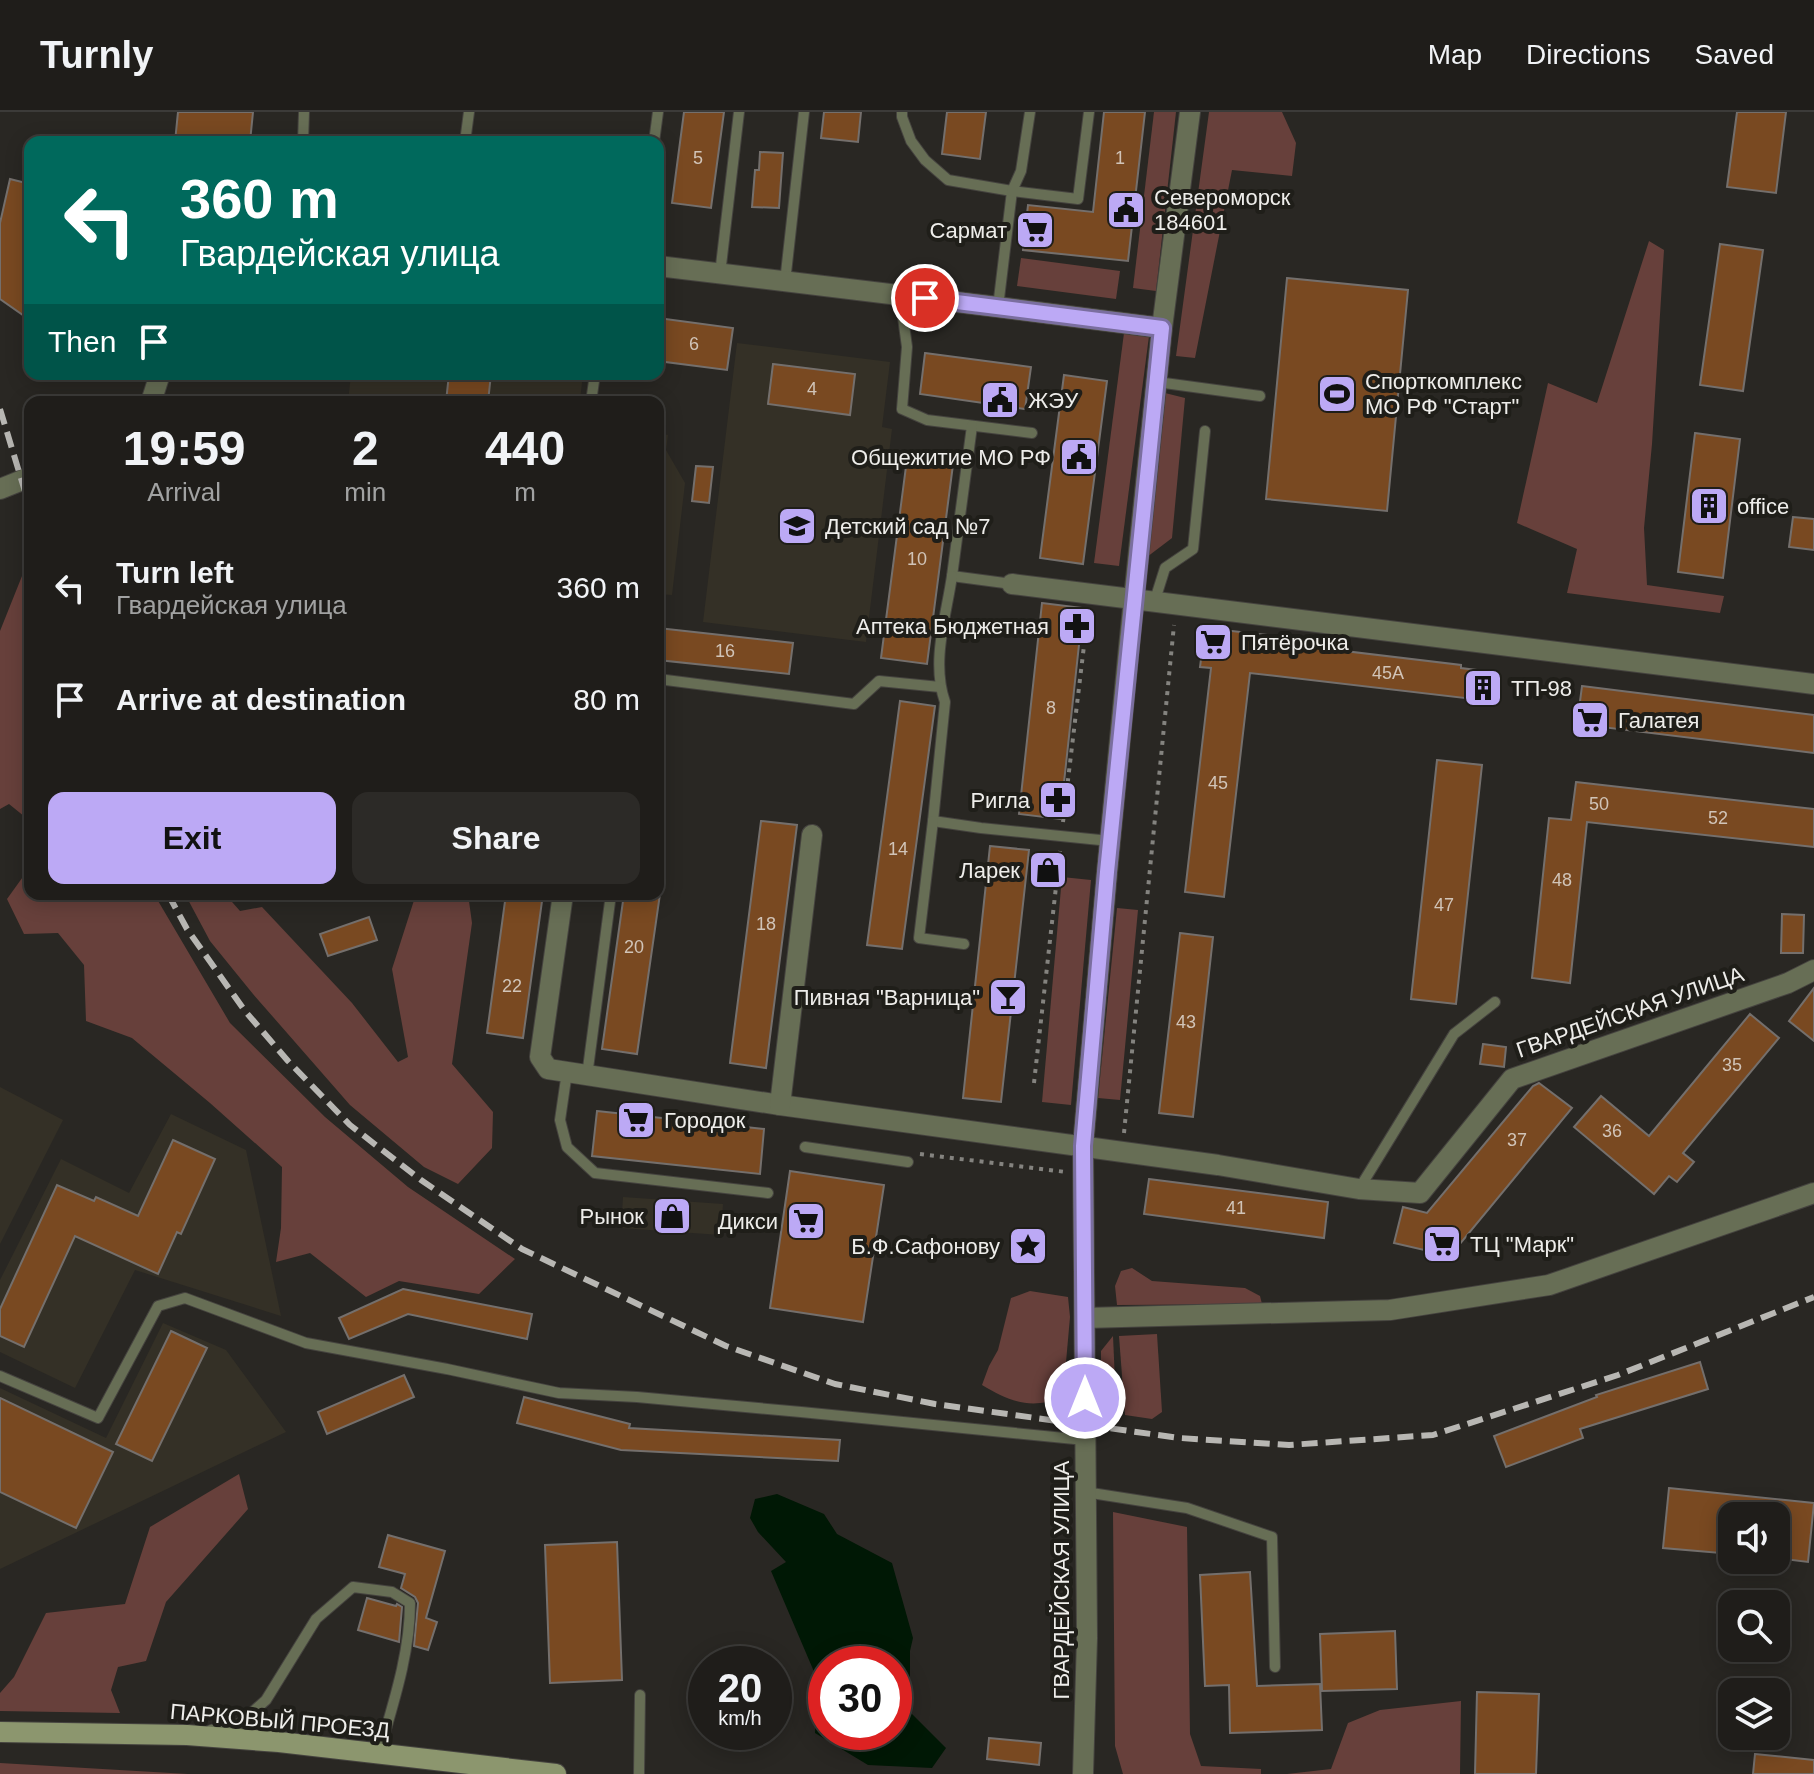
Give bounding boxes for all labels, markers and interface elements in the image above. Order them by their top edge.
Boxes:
text: Turnly [40,34,153,76]
text: Map [1428,39,1482,70]
text: Directions [1526,39,1651,70]
text: Saved [1695,39,1774,70]
house number: 5 [693,148,703,168]
house number: 1 [1115,148,1125,168]
text: 360 m [180,167,339,230]
icon: left [48,168,152,272]
place label: Североморск 184601 [1154,185,1291,235]
public building icon: Североморск 184601 [1105,189,1147,231]
supermarket icon: Сармат [1014,209,1056,251]
place label: Сармат [929,218,1007,243]
text: Гвардейская улица [180,233,500,274]
pin [891,264,959,332]
icon: arrive [903,276,947,320]
icon: arrive [132,320,176,364]
text: Then [48,325,116,358]
house number: 6 [689,334,699,354]
place label: Спорткомплекс МО РФ "Старт" [1365,369,1522,419]
sports icon: Спорткомплекс МО РФ "Старт" [1316,373,1358,415]
house number: 4 [807,379,817,399]
public building icon: ЖЭУ [979,379,1021,421]
place label: ЖЭУ [1028,388,1079,413]
text: 19:59 [123,422,246,475]
text: 2 [352,422,379,475]
text: 440 [485,422,565,475]
public building icon: Общежитие МО РФ [1058,436,1100,478]
place label: Общежитие МО РФ [851,445,1051,470]
text: Arrival [147,477,221,507]
text: min [344,477,386,507]
text: m [514,477,536,507]
building icon: office [1688,485,1730,527]
place label: office [1737,494,1789,519]
school or university icon: Детский сад №7 [776,505,818,547]
place label: Детский сад №7 [825,514,991,539]
house number: 10 [907,549,927,569]
text: Turn left [116,556,234,589]
icon: left [48,566,92,610]
text: 360 m [557,571,640,604]
text: Гвардейская улица [116,590,347,620]
pharmacy icon: Аптека Бюджетная [1056,605,1098,647]
place label: Аптека Бюджетная [856,614,1049,639]
supermarket icon: Пятёрочка [1192,621,1234,663]
place label: Пятёрочка [1241,630,1350,655]
house number: 16 [715,641,735,661]
house number: 45А [1372,663,1404,683]
building icon: ТП-98 [1462,667,1504,709]
place label: ТП-98 [1511,676,1572,701]
icon: arrive [48,678,92,722]
text: Arrive at destination [116,683,406,716]
text: 80 m [573,683,640,716]
house number: 8 [1046,698,1056,718]
supermarket icon: Галатея [1569,699,1611,741]
place label: Галатея [1618,708,1699,733]
house number: 45 [1208,773,1228,793]
pharmacy icon: Ригла [1037,779,1079,821]
place label: Ригла [970,788,1031,813]
button: Exit [48,792,336,884]
button: Share [352,792,640,884]
house number: 50 [1589,794,1609,814]
house number: 52 [1708,808,1728,828]
house number: 14 [888,839,908,859]
shop icon: Ларек [1027,849,1069,891]
place label: Ларек [959,858,1020,883]
house number: 48 [1552,870,1572,890]
house number: 47 [1434,895,1454,915]
house number: 18 [756,914,776,934]
house number: 20 [624,937,644,957]
street label: ГВАРДЕЙСКАЯ УЛИЦА [1513,961,1747,1063]
house number: 22 [502,976,522,996]
bar icon: Пивная "Варница" [987,976,1029,1018]
place label: Пивная "Варница" [794,985,980,1010]
house number: 43 [1176,1012,1196,1032]
house number: 35 [1722,1055,1742,1075]
supermarket icon: Городок [615,1099,657,1141]
place label: Городок [664,1108,746,1133]
house number: 36 [1602,1121,1622,1141]
house number: 37 [1507,1130,1527,1150]
shop icon: Рынок [651,1195,693,1237]
house number: 41 [1226,1198,1246,1218]
supermarket icon: Дикси [785,1200,827,1242]
place label: Рынок [580,1204,644,1229]
place label: Дикси [718,1209,778,1234]
supermarket icon: ТЦ "Марк" [1421,1223,1463,1265]
place icon: Б.Ф.Сафонову [1007,1225,1049,1267]
place label: ТЦ "Марк" [1470,1232,1574,1257]
place label: Б.Ф.Сафонову [851,1234,1000,1259]
position arrow [1043,1356,1127,1440]
street label: ГВАРДЕЙСКАЯ УЛИЦА [1049,1460,1074,1699]
map controls [1718,1502,1790,1750]
button: sound [1718,1502,1790,1574]
button: search [1718,1590,1790,1662]
speed limit sign: 30 [808,1646,912,1750]
text: 20 [718,1666,762,1710]
button: layers [1718,1678,1790,1750]
street label: ПАРКОВЫЙ ПРОЕЗД [169,1699,391,1743]
text: km/h [718,1707,762,1729]

